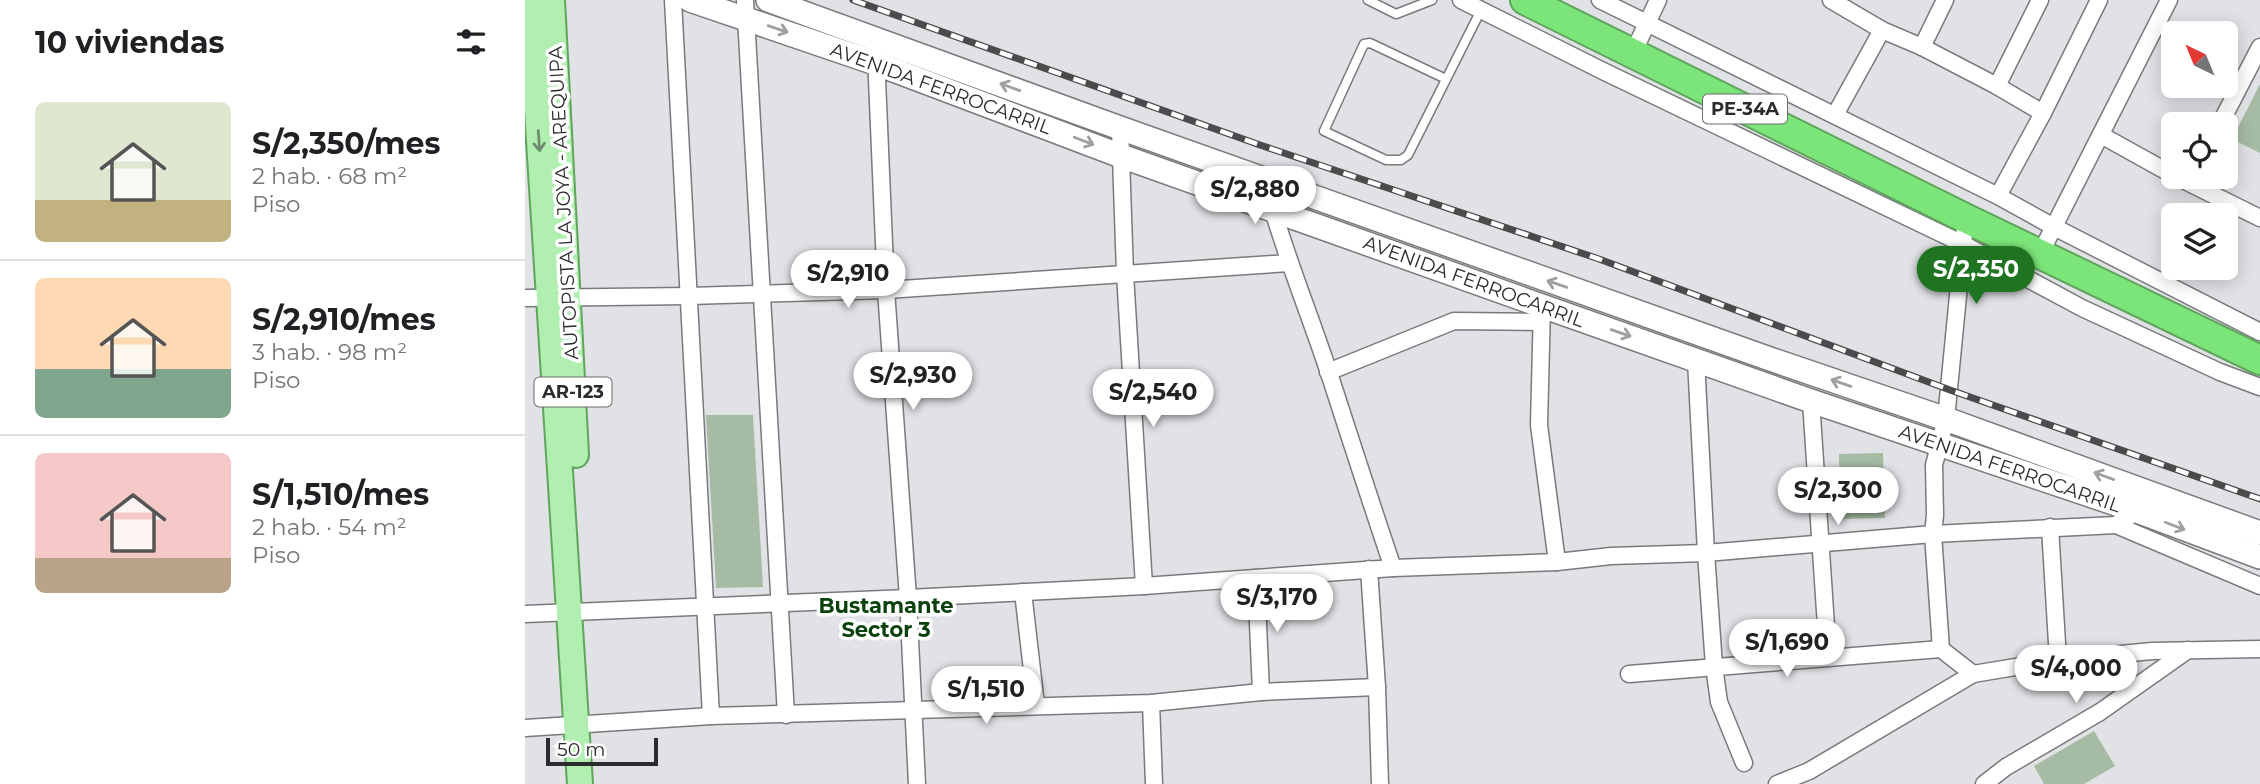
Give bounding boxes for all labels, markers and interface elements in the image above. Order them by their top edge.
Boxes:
north arrow [2161,21,2238,98]
map controls [2161,21,2238,280]
icon: filters [452,23,490,61]
text: 10 viviendas [35,24,225,61]
one-way arrow [767,24,789,36]
street label: AVENIDA FERROCARRIL [827,38,1055,139]
street label: AUTOPISTA LA JOYA - AREQUIPA [544,45,583,360]
one-way arrow [1000,80,1022,93]
road number: PE-34A [1703,94,1787,124]
button: locate [2161,112,2238,189]
text: S/2,350/mes [252,125,440,162]
icon: home [91,130,175,214]
one-way arrow [533,130,546,152]
one-way arrow [1072,136,1094,149]
text: 2 hab. · 68 m² [252,162,407,190]
pin: S/2,880 [1190,166,1320,226]
text: S/2,880 [1210,175,1300,203]
text: Piso [252,190,300,218]
button: layers [2161,203,2238,280]
street label: AVENIDA FERROCARRIL [1360,231,1588,332]
pin: S/2,350 [1911,246,2041,306]
pin: S/2,910 [783,250,913,310]
text: S/2,350 [1933,255,2019,283]
text: S/2,910 [807,259,889,287]
one-way arrow [1546,277,1568,289]
text: S/2,910/mes [252,301,436,338]
icon: home [91,306,175,390]
one-way arrow [1609,328,1631,340]
text: 3 hab. · 98 m² [252,338,407,366]
pin: S/2,930 [848,352,978,412]
text: S/2,930 [869,361,957,389]
text: Piso [252,366,300,394]
pin: S/2,540 [1088,370,1218,429]
one-way arrow [1830,376,1852,389]
road number: AR-123 [534,378,611,406]
text: S/2,540 [1109,378,1197,406]
street label: AVENIDA FERROCARRIL [1896,420,2125,518]
pin: S/2,300 [1773,468,1903,527]
one-way arrow [2093,469,2115,481]
text: S/1,510/mes [252,476,429,513]
text: S/2,300 [1794,476,1882,504]
icon: home [91,481,175,565]
text: 2 hab. · 54 m² [252,513,407,541]
one-way arrow [2164,521,2186,533]
text: Piso [252,541,300,569]
pin: S/3,170 [1212,574,1342,634]
text: S/3,170 [1236,583,1318,611]
district label: Bustamante Sector 3 [819,593,953,642]
pin: S/1,690 [1722,620,1852,679]
text: S/1,690 [1745,628,1829,656]
pin: S/4,000 [2011,646,2141,705]
text: S/4,000 [2030,654,2122,682]
pin: S/1,510 [921,666,1051,726]
text: S/1,510 [947,675,1025,703]
scale bar [546,735,658,767]
text: 50 m [557,738,605,761]

